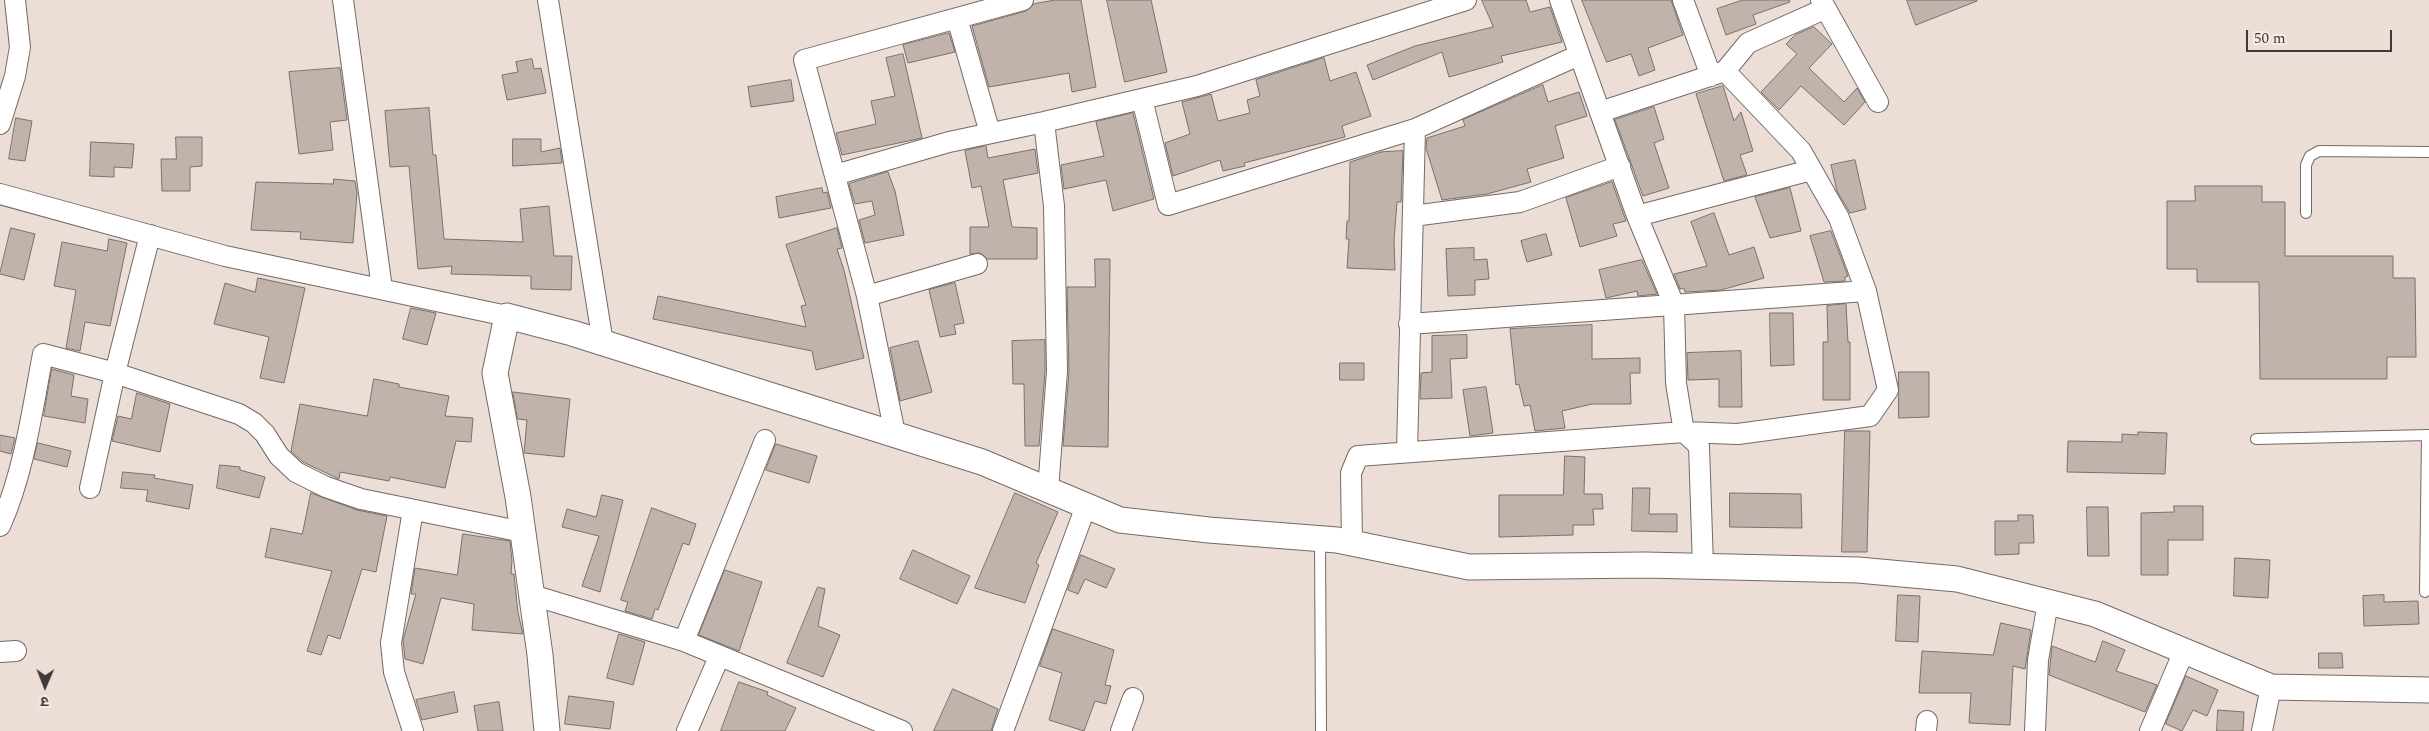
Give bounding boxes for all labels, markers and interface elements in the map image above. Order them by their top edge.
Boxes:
scale bar [2249,20,2395,52]
text: 50 m [2254,27,2286,50]
north arrow [20,661,70,711]
text: उ [40,691,49,712]

